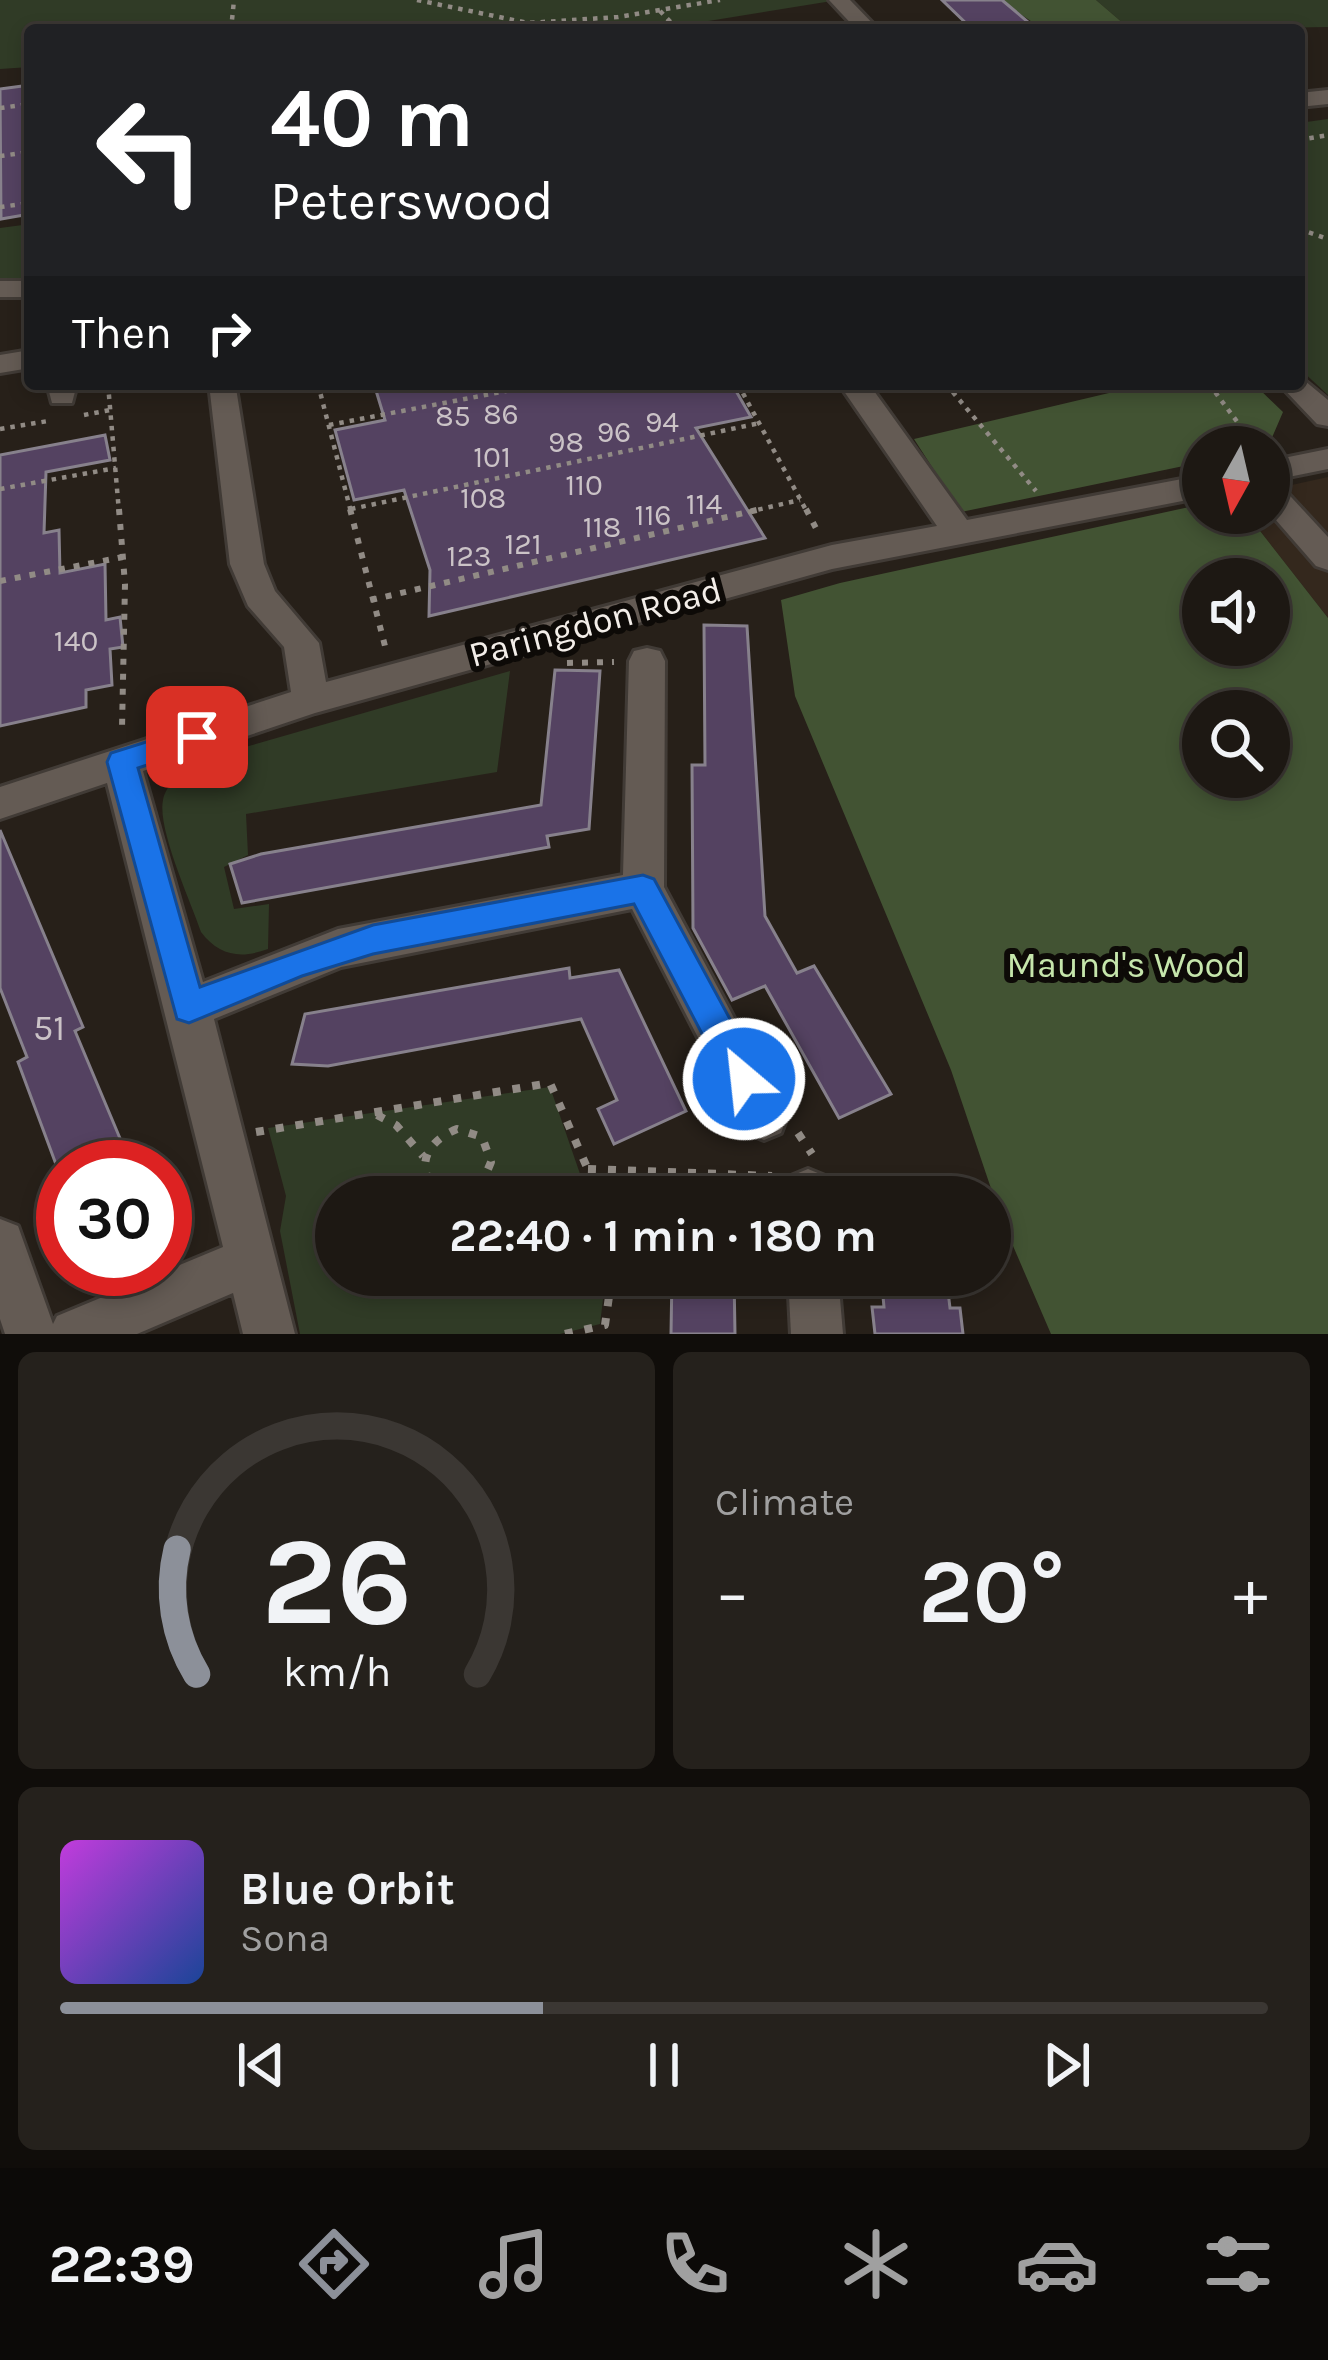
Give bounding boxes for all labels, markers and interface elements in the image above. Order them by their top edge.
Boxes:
text: 40 m [270,69,474,167]
icon: left [72,72,228,228]
text: Peterswood [270,169,554,233]
icon: right [196,300,262,366]
text: Then [72,307,172,359]
house number: 86 [483,396,519,432]
house number: 85 [435,398,471,434]
house number: 94 [645,404,679,440]
house number: 96 [597,414,631,450]
house number: 98 [548,424,584,460]
north arrow [1182,426,1290,534]
map controls [1182,426,1290,798]
house number: 101 [473,439,511,475]
house number: 110 [565,467,603,503]
house number: 108 [460,480,506,516]
house number: 114 [686,486,723,522]
house number: 116 [634,497,672,533]
house number: 118 [583,509,621,545]
house number: 121 [504,526,542,562]
house number: 123 [446,538,492,574]
button: sound [1182,558,1290,666]
street label: Paringdon Road [464,568,726,676]
house number: 140 [54,623,98,659]
pin [146,686,248,788]
button: search [1182,690,1290,798]
icon: arrive [164,704,230,770]
park label: Maund's Wood [1006,944,1246,986]
house number: 51 [33,1007,65,1049]
position arrow [681,1016,807,1142]
speed limit sign: 30 [36,1140,192,1296]
text: 22:40 · 1 min · 180 m [449,1210,877,1262]
text: Climate [715,1479,854,1525]
text: 26 [261,1509,412,1654]
text: 20° [918,1539,1065,1645]
text: − [715,1554,750,1632]
text: + [1233,1554,1268,1632]
text: km/h [282,1646,391,1696]
text: Blue Orbit [240,1863,455,1915]
text: Sona [240,1915,330,1961]
icon: previous [228,2032,294,2098]
icon: pause [631,2032,697,2098]
icon: next [1034,2032,1100,2098]
icon: directions [292,2222,376,2306]
icon: music [472,2222,556,2306]
icon: phone [653,2222,737,2306]
icon: climate [834,2222,918,2306]
icon: car [1015,2222,1099,2306]
icon: filters [1196,2222,1280,2306]
text: 22:39 [48,2232,195,2296]

